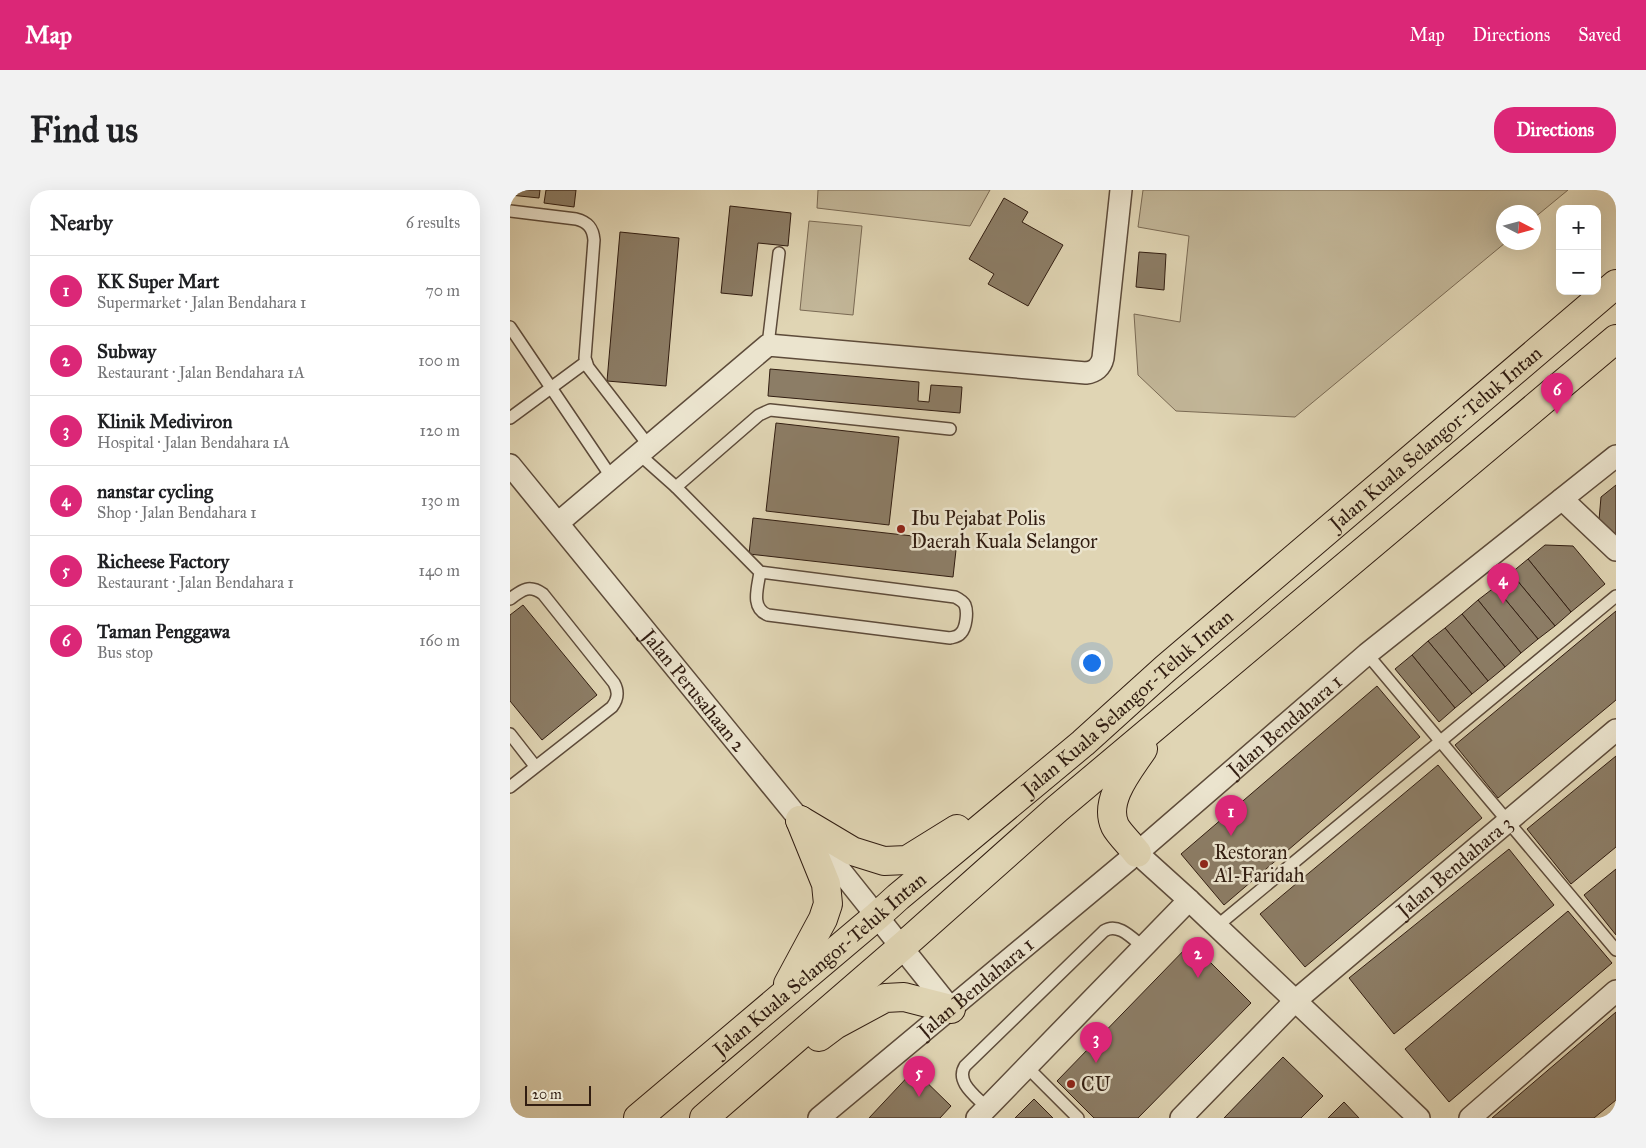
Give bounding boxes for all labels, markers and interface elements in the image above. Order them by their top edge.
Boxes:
text: Map [25,20,72,50]
text: Map [1409,24,1445,46]
text: Directions [1473,24,1550,46]
text: Saved [1578,24,1621,46]
button: Directions [1494,107,1616,153]
text: Find us [30,109,138,152]
north arrow [1496,205,1541,250]
map controls [1556,205,1601,295]
button: + [1556,205,1601,250]
text: Nearby [50,210,113,236]
text: 6 results [406,213,460,232]
button: − [1556,250,1601,295]
text: KK Super Mart [97,270,219,293]
text: 1 [63,281,69,300]
text: 70 m [425,281,460,300]
text: Supermarket · Jalan Bendahara 1 [97,293,306,312]
text: Subway [97,340,156,363]
street label: Jalan Kuala Selangor-Teluk Intan [1323,341,1547,537]
text: 2 [62,351,70,370]
text: 100 m [418,351,460,370]
text: Restaurant · Jalan Bendahara 1A [97,363,305,382]
pin: 6 [1541,373,1573,414]
text: Klinik Mediviron [97,410,233,433]
text: 3 [63,421,69,440]
text: 120 m [420,421,460,440]
text: Hospital · Jalan Bendahara 1A [97,433,290,452]
text: nanstar cycling [97,480,213,503]
text: 4 [62,491,70,510]
text: 130 m [421,491,460,510]
text: Shop · Jalan Bendahara 1 [97,503,257,522]
place label: Ibu Pejabat Polis Daerah Kuala Selangor [911,506,1098,554]
marker: Ibu Pejabat Polis Daerah Kuala Selangor [895,523,907,535]
text: Richeese Factory [97,550,229,573]
text: 5 [62,561,70,580]
text: 140 m [419,561,460,580]
pin: 4 [1487,563,1519,604]
text: Restaurant · Jalan Bendahara 1 [97,573,294,592]
street label: Jalan Kuala Selangor-Teluk Intan [1016,604,1238,803]
text: Taman Penggawa [97,620,230,643]
street label: Jalan Perusahaan 2 [635,623,751,757]
text: 6 [62,631,70,650]
text: 160 m [419,631,460,650]
text: Bus stop [97,643,153,662]
your location [1079,650,1105,676]
street label: Jalan Bendahara 1 [1221,669,1347,784]
pin: 1 [1215,795,1247,836]
street label: Jalan Bendahara 3 [1390,811,1517,924]
place label: Restoran Al-Faridah [1213,840,1305,887]
marker: Restoran Al-Faridah [1198,858,1210,870]
street label: Jalan Kuala Selangor-Teluk Intan [707,867,931,1063]
street label: Jalan Bendahara 1 [911,932,1039,1045]
pin: 2 [1182,937,1214,978]
pin: 3 [1080,1022,1112,1063]
pin: 5 [903,1056,935,1097]
place label: CU [1081,1072,1111,1096]
marker: CU [1065,1078,1077,1090]
scale bar [525,1083,591,1106]
text: 20 m [532,1086,562,1103]

